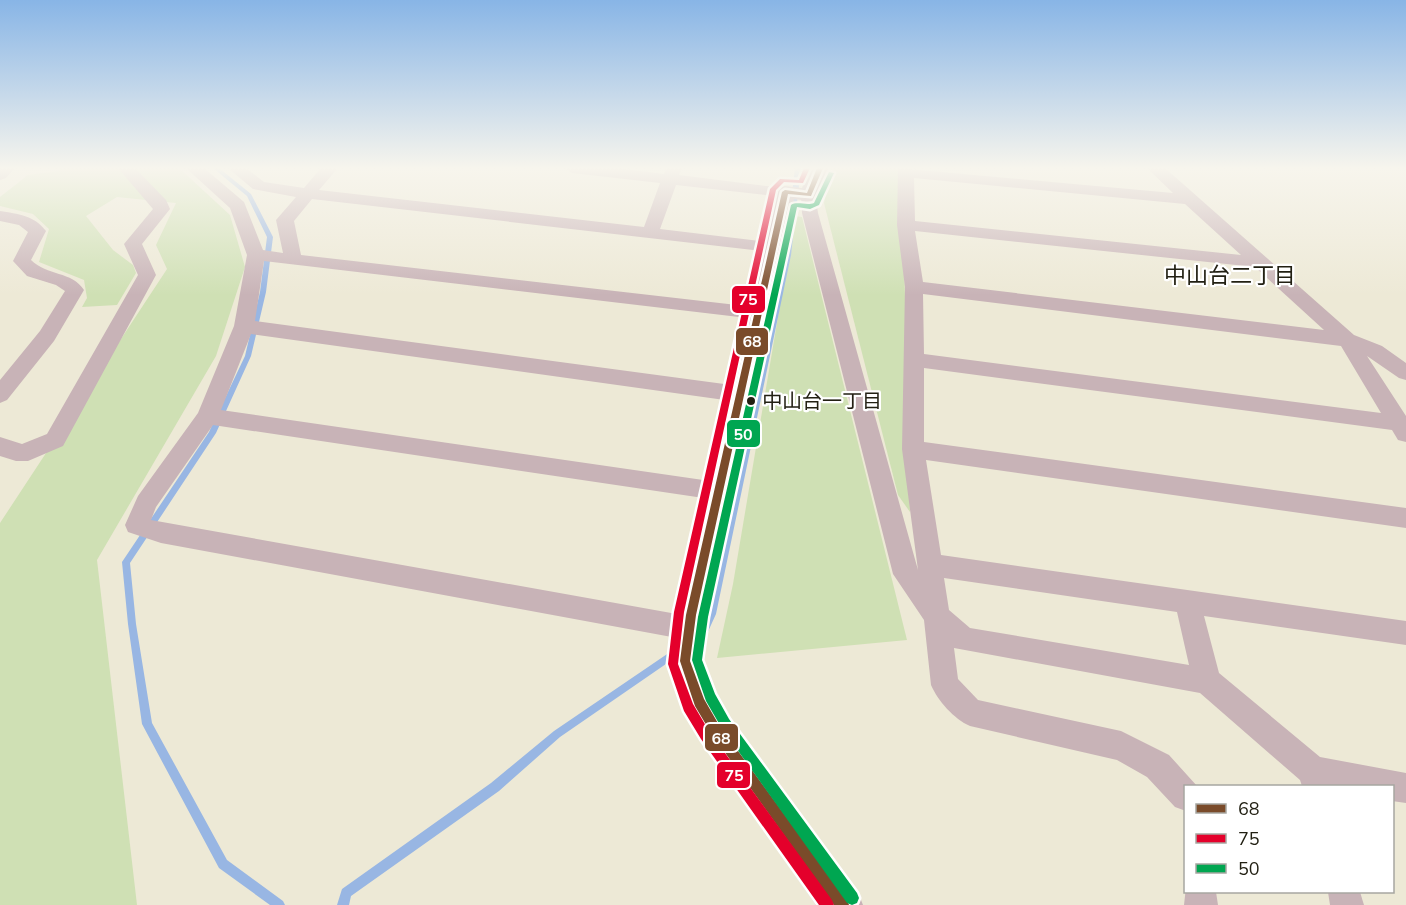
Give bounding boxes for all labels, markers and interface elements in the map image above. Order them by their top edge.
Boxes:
district label: 中山台二丁目 [1164,261,1296,291]
line badge: 75 [731,285,766,314]
text: 75 [738,289,758,311]
line badge: 68 [735,327,769,356]
text: 68 [742,331,762,353]
place label: 中山台一丁目 [762,388,882,415]
marker: 中山台一丁目 [745,395,757,407]
line badge: 50 [726,419,761,448]
text: 50 [733,424,753,446]
line badge: 68 [704,723,739,752]
text: 68 [711,728,731,750]
line badge: 75 [716,761,751,789]
text: 75 [724,765,744,787]
legend [1184,785,1394,893]
text: 68 [1238,797,1260,821]
text: 75 [1238,827,1260,851]
text: 50 [1238,857,1260,881]

